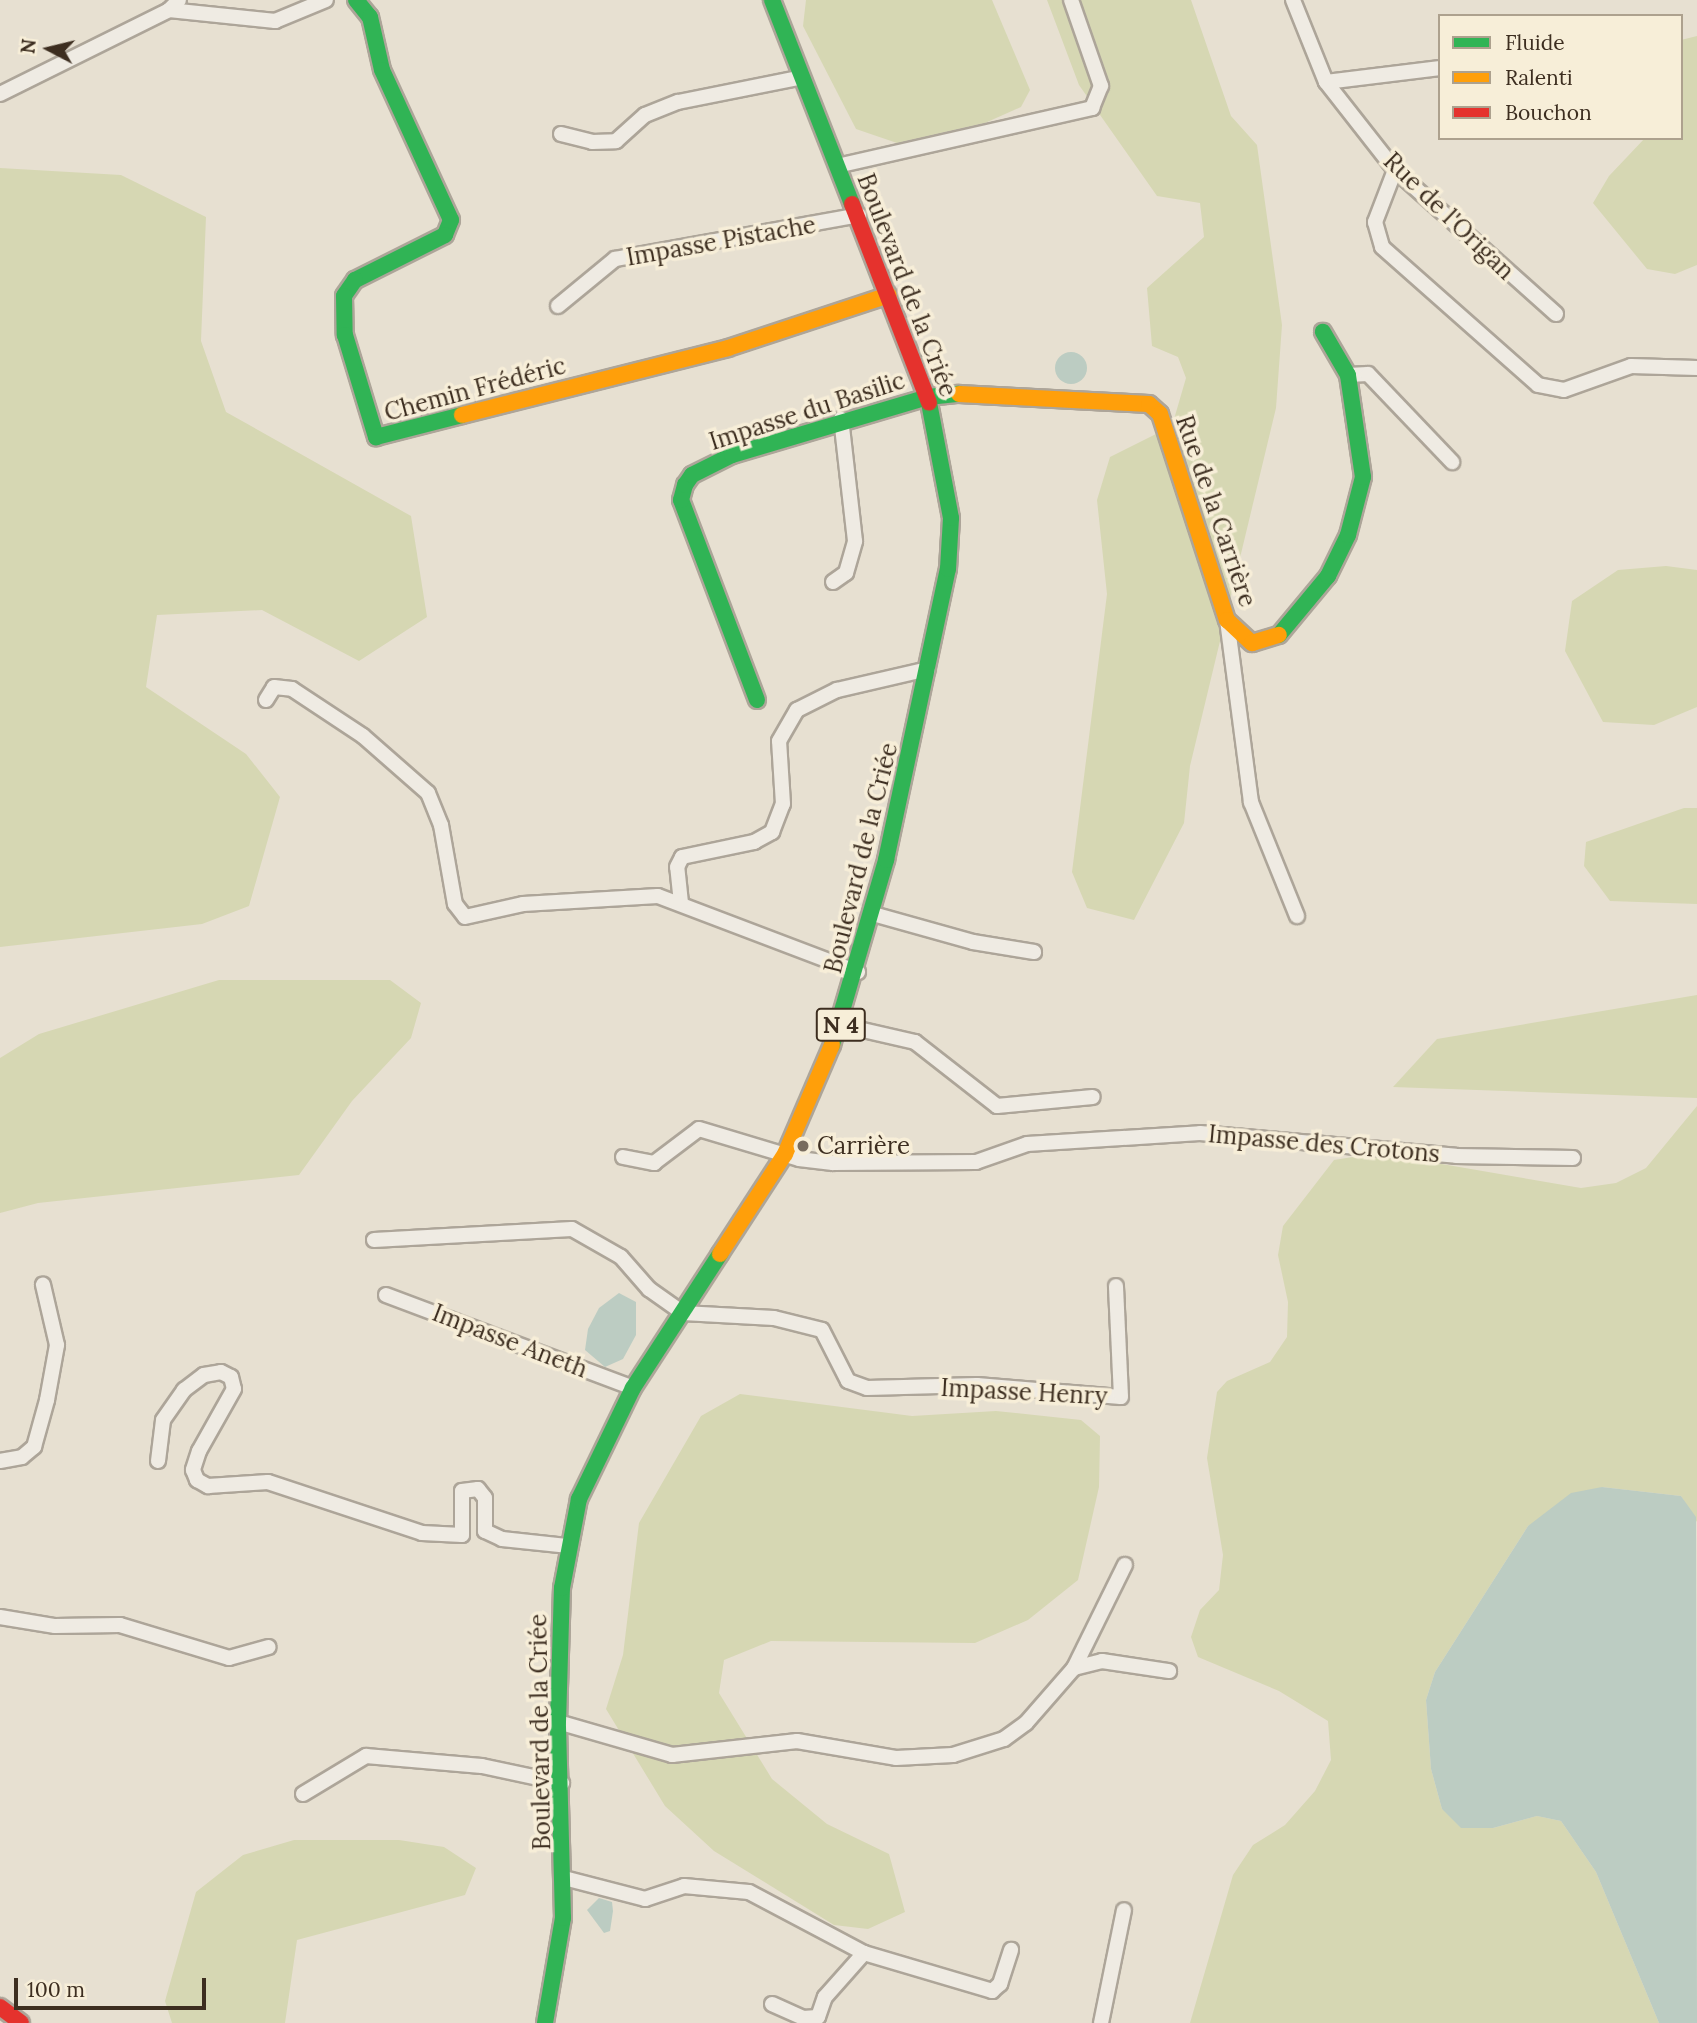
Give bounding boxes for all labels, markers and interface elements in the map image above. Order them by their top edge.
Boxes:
north arrow [14,14,84,84]
legend [1438,14,1683,140]
text: Fluide [1505,29,1565,56]
text: N [15,38,41,55]
text: Ralenti [1505,64,1573,91]
text: Bouchon [1505,99,1592,126]
street label: Rue de l'Origan [1378,146,1520,286]
street label: Boulevard de la Criée [851,169,963,401]
street label: Impasse Pistache [624,210,818,272]
street label: Chemin Frédéric [381,351,569,427]
street label: Impasse du Basilic [706,366,908,456]
street label: Rue de la Carrière [1170,412,1262,610]
street label: Boulevard de la Criée [818,740,904,976]
road number: N 4 [815,1006,867,1044]
street label: Impasse des Crotons [1207,1120,1441,1168]
place label: Carrière [817,1132,910,1160]
marker: Carrière [795,1138,811,1154]
street label: Impasse Aneth [428,1298,592,1384]
street label: Impasse Henry [940,1373,1108,1411]
street label: Boulevard de la Criée [524,1613,556,1851]
scale bar [18,1964,210,2008]
text: 100 m [27,1976,85,2003]

